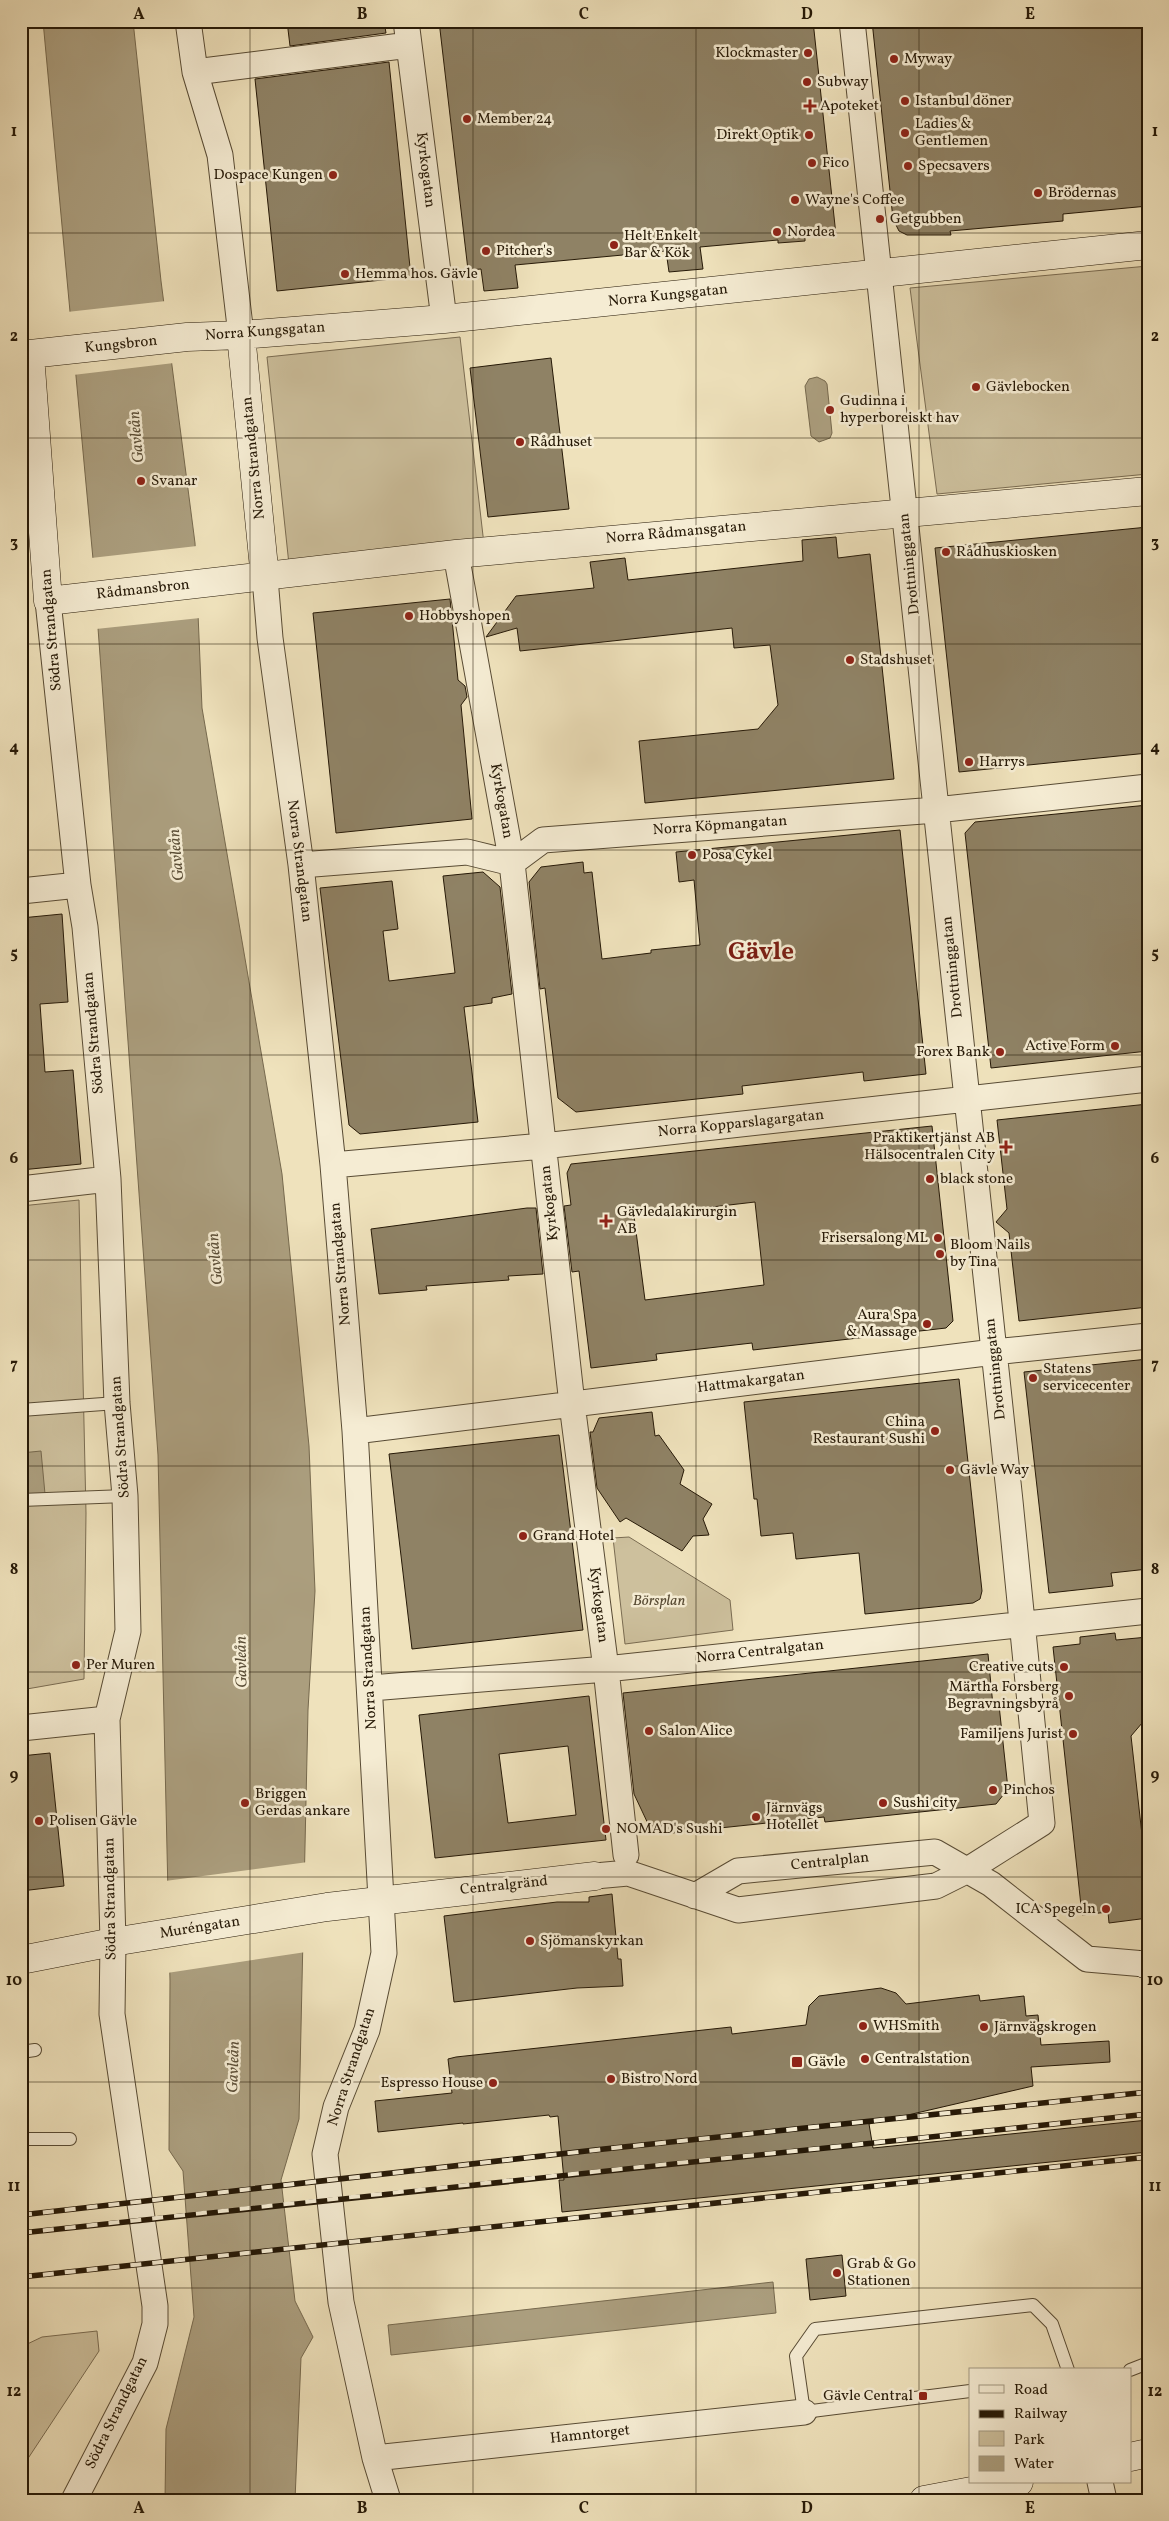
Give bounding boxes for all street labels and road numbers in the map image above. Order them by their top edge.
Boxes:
street label: Kyrkogatan [410,131,440,209]
street label: Norra Kungsgatan [607,279,729,313]
street label: Norra Kungsgatan [204,317,326,347]
street label: Kungsbron [84,331,158,359]
street label: Norra Strandgatan [237,395,271,520]
street label: Drottninggatan [894,512,926,616]
street label: Norra Rådmansgatan [605,516,747,550]
street label: Södra Strandgatan [36,568,68,692]
street label: Rådmansbron [95,575,191,605]
street label: Kyrkogatan [484,762,518,840]
street label: Norra Strandgatan [281,798,317,924]
street label: Norra Köpmangatan [652,811,788,841]
street label: Drottninggatan [937,915,969,1019]
street label: Södra Strandgatan [78,971,110,1095]
street label: Norra Kopparslagargatan [657,1105,825,1143]
street label: Kyrkogatan [536,1164,564,1242]
street label: Norra Strandgatan [325,1202,357,1326]
street label: Drottninggatan [980,1317,1012,1421]
street label: Hattmakargatan [696,1365,806,1399]
street label: Södra Strandgatan [106,1375,136,1499]
street label: Kyrkogatan [583,1566,613,1644]
street label: Norra Strandgatan [355,1606,383,1730]
street label: Norra Centralgatan [695,1635,825,1669]
street label: Södra Strandgatan [99,1837,123,1961]
street label: Centralplan [790,1847,870,1877]
street label: Centralgränd [459,1871,549,1901]
street label: Muréngatan [158,1911,242,1945]
street label: Norra Strandgatan [323,2005,381,2129]
street label: Södra Strandgatan [81,2353,153,2473]
street label: Hamntorget [549,2420,631,2450]

